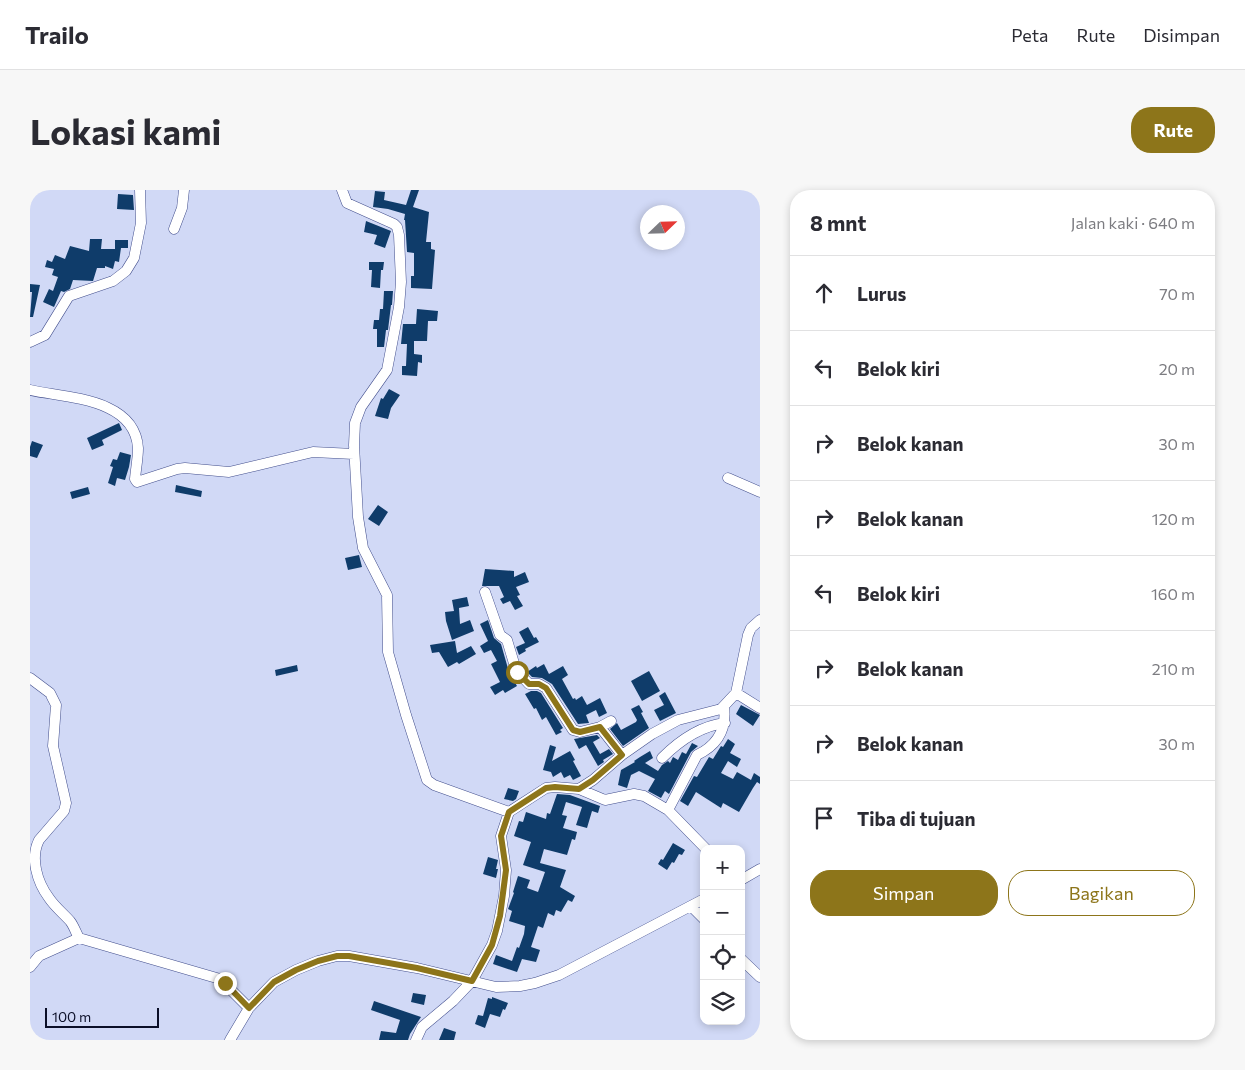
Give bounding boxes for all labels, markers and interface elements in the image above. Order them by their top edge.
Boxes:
text: Trailo [25,20,89,49]
text: Peta [1011,24,1048,46]
text: Rute [1076,24,1115,46]
text: Disimpan [1143,24,1220,46]
button: Rute [1131,107,1215,153]
text: Lokasi kami [30,109,221,152]
north arrow [640,205,685,250]
text: 8 mnt [810,210,866,235]
text: Jalan kaki · 640 m [1071,213,1195,232]
icon: ahead [810,279,838,307]
text: Lurus [857,282,906,305]
text: 70 m [1159,284,1195,303]
icon: left [810,354,838,382]
text: Belok kiri [857,357,940,380]
text: 20 m [1159,359,1195,378]
icon: right [810,429,838,457]
text: Belok kanan [857,432,964,455]
text: 30 m [1158,434,1195,453]
icon: right [810,504,838,532]
text: Belok kanan [857,507,964,530]
text: 120 m [1152,509,1195,528]
icon: left [810,579,838,607]
text: Belok kiri [857,582,940,605]
text: 160 m [1151,584,1195,603]
icon: right [810,654,838,682]
text: Belok kanan [857,657,964,680]
text: 210 m [1152,659,1195,678]
route start [506,661,529,684]
icon: right [810,729,838,757]
text: Belok kanan [857,732,964,755]
text: 30 m [1158,734,1195,753]
icon: arrive [810,804,838,832]
text: Tiba di tujuan [857,807,975,830]
map controls [700,845,745,1025]
button: + [700,845,745,890]
button: Simpan [810,870,998,916]
button: Bagikan [1008,870,1195,916]
button: − [700,890,745,935]
button: locate [700,935,745,980]
route end [214,972,237,995]
button: layers [700,980,745,1025]
scale bar [45,1005,159,1028]
text: 100 m [52,1008,91,1025]

